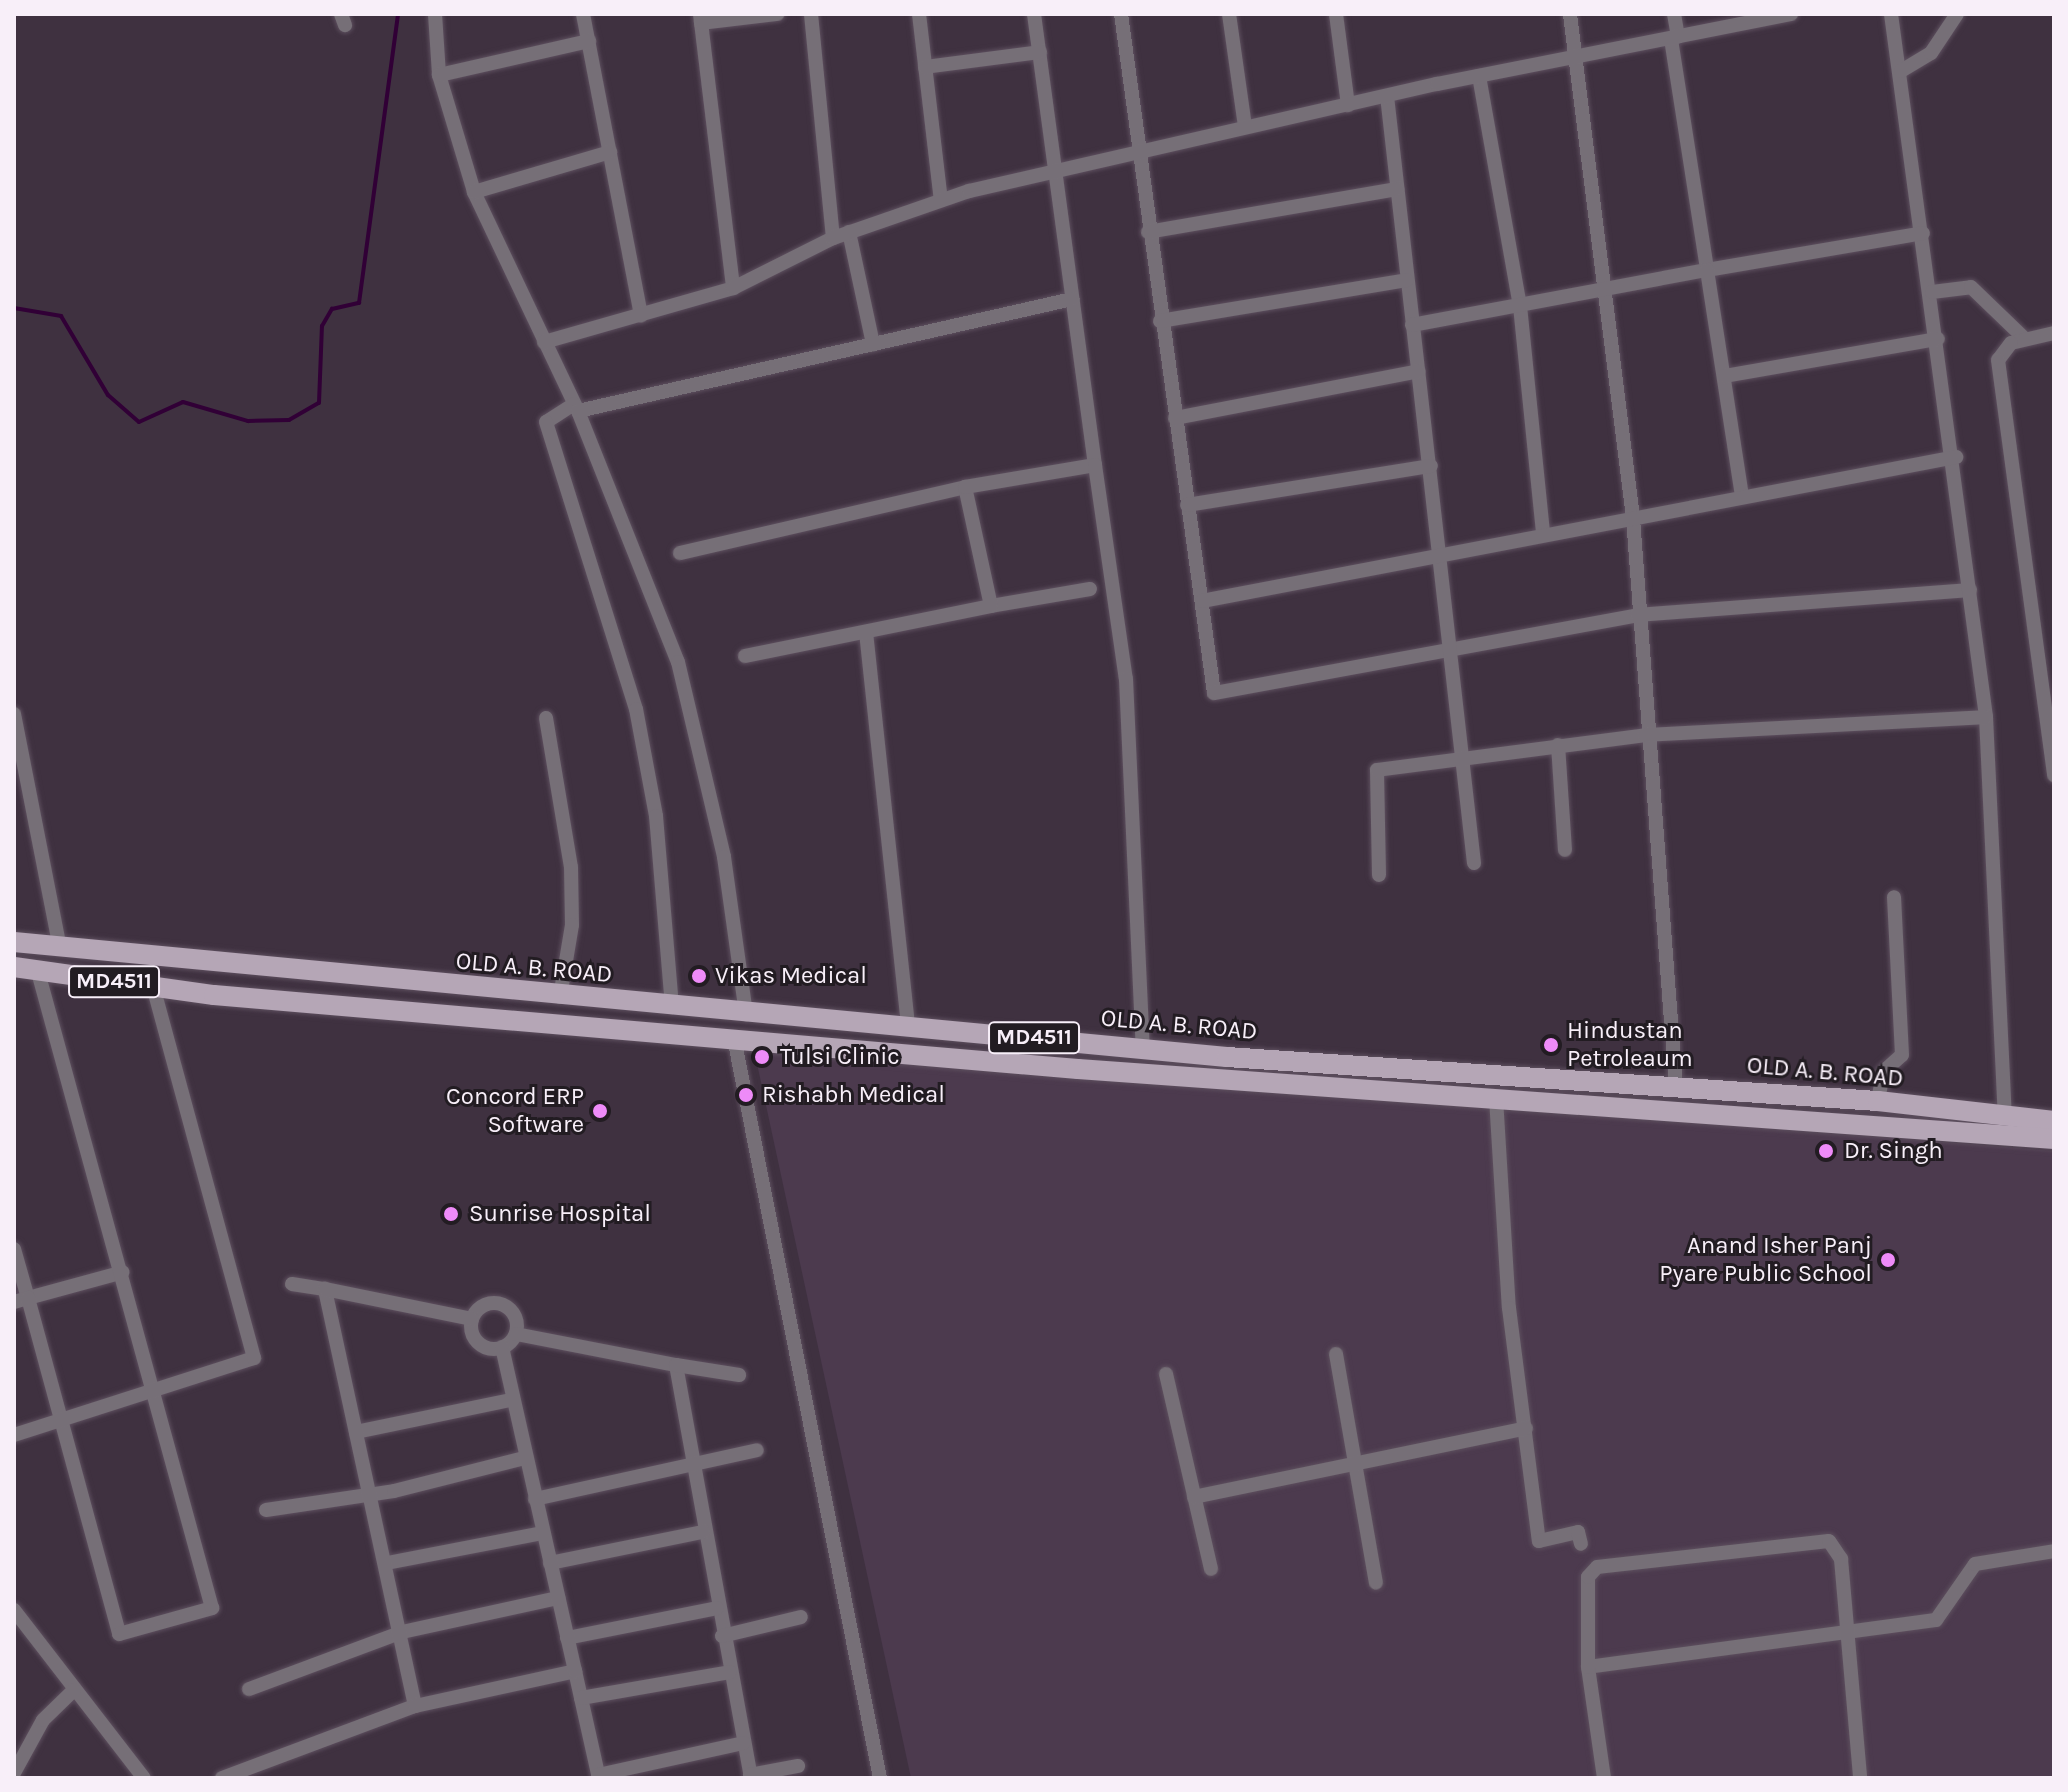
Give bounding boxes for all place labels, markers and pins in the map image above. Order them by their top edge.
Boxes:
place label: Vikas Medical [715,962,867,990]
marker: Vikas Medical [690,967,708,985]
place label: Hindustan Petroleaum [1567,1017,1693,1073]
marker: Hindustan Petroleaum [1542,1036,1560,1054]
place label: Tulsi Clinic [780,1043,900,1071]
marker: Tulsi Clinic [751,1046,773,1068]
place label: Rishabh Medical [762,1081,945,1109]
place label: Concord ERP Software [446,1083,584,1139]
marker: Rishabh Medical [737,1086,755,1104]
marker: Concord ERP Software [591,1102,609,1120]
place label: Dr. Singh [1844,1137,1943,1165]
marker: Dr. Singh [1815,1140,1837,1162]
place label: Sunrise Hospital [469,1200,651,1228]
marker: Sunrise Hospital [440,1203,462,1225]
place label: Anand Isher Panj Pyare Public School [1659,1232,1872,1288]
marker: Anand Isher Panj Pyare Public School [1879,1251,1897,1269]

